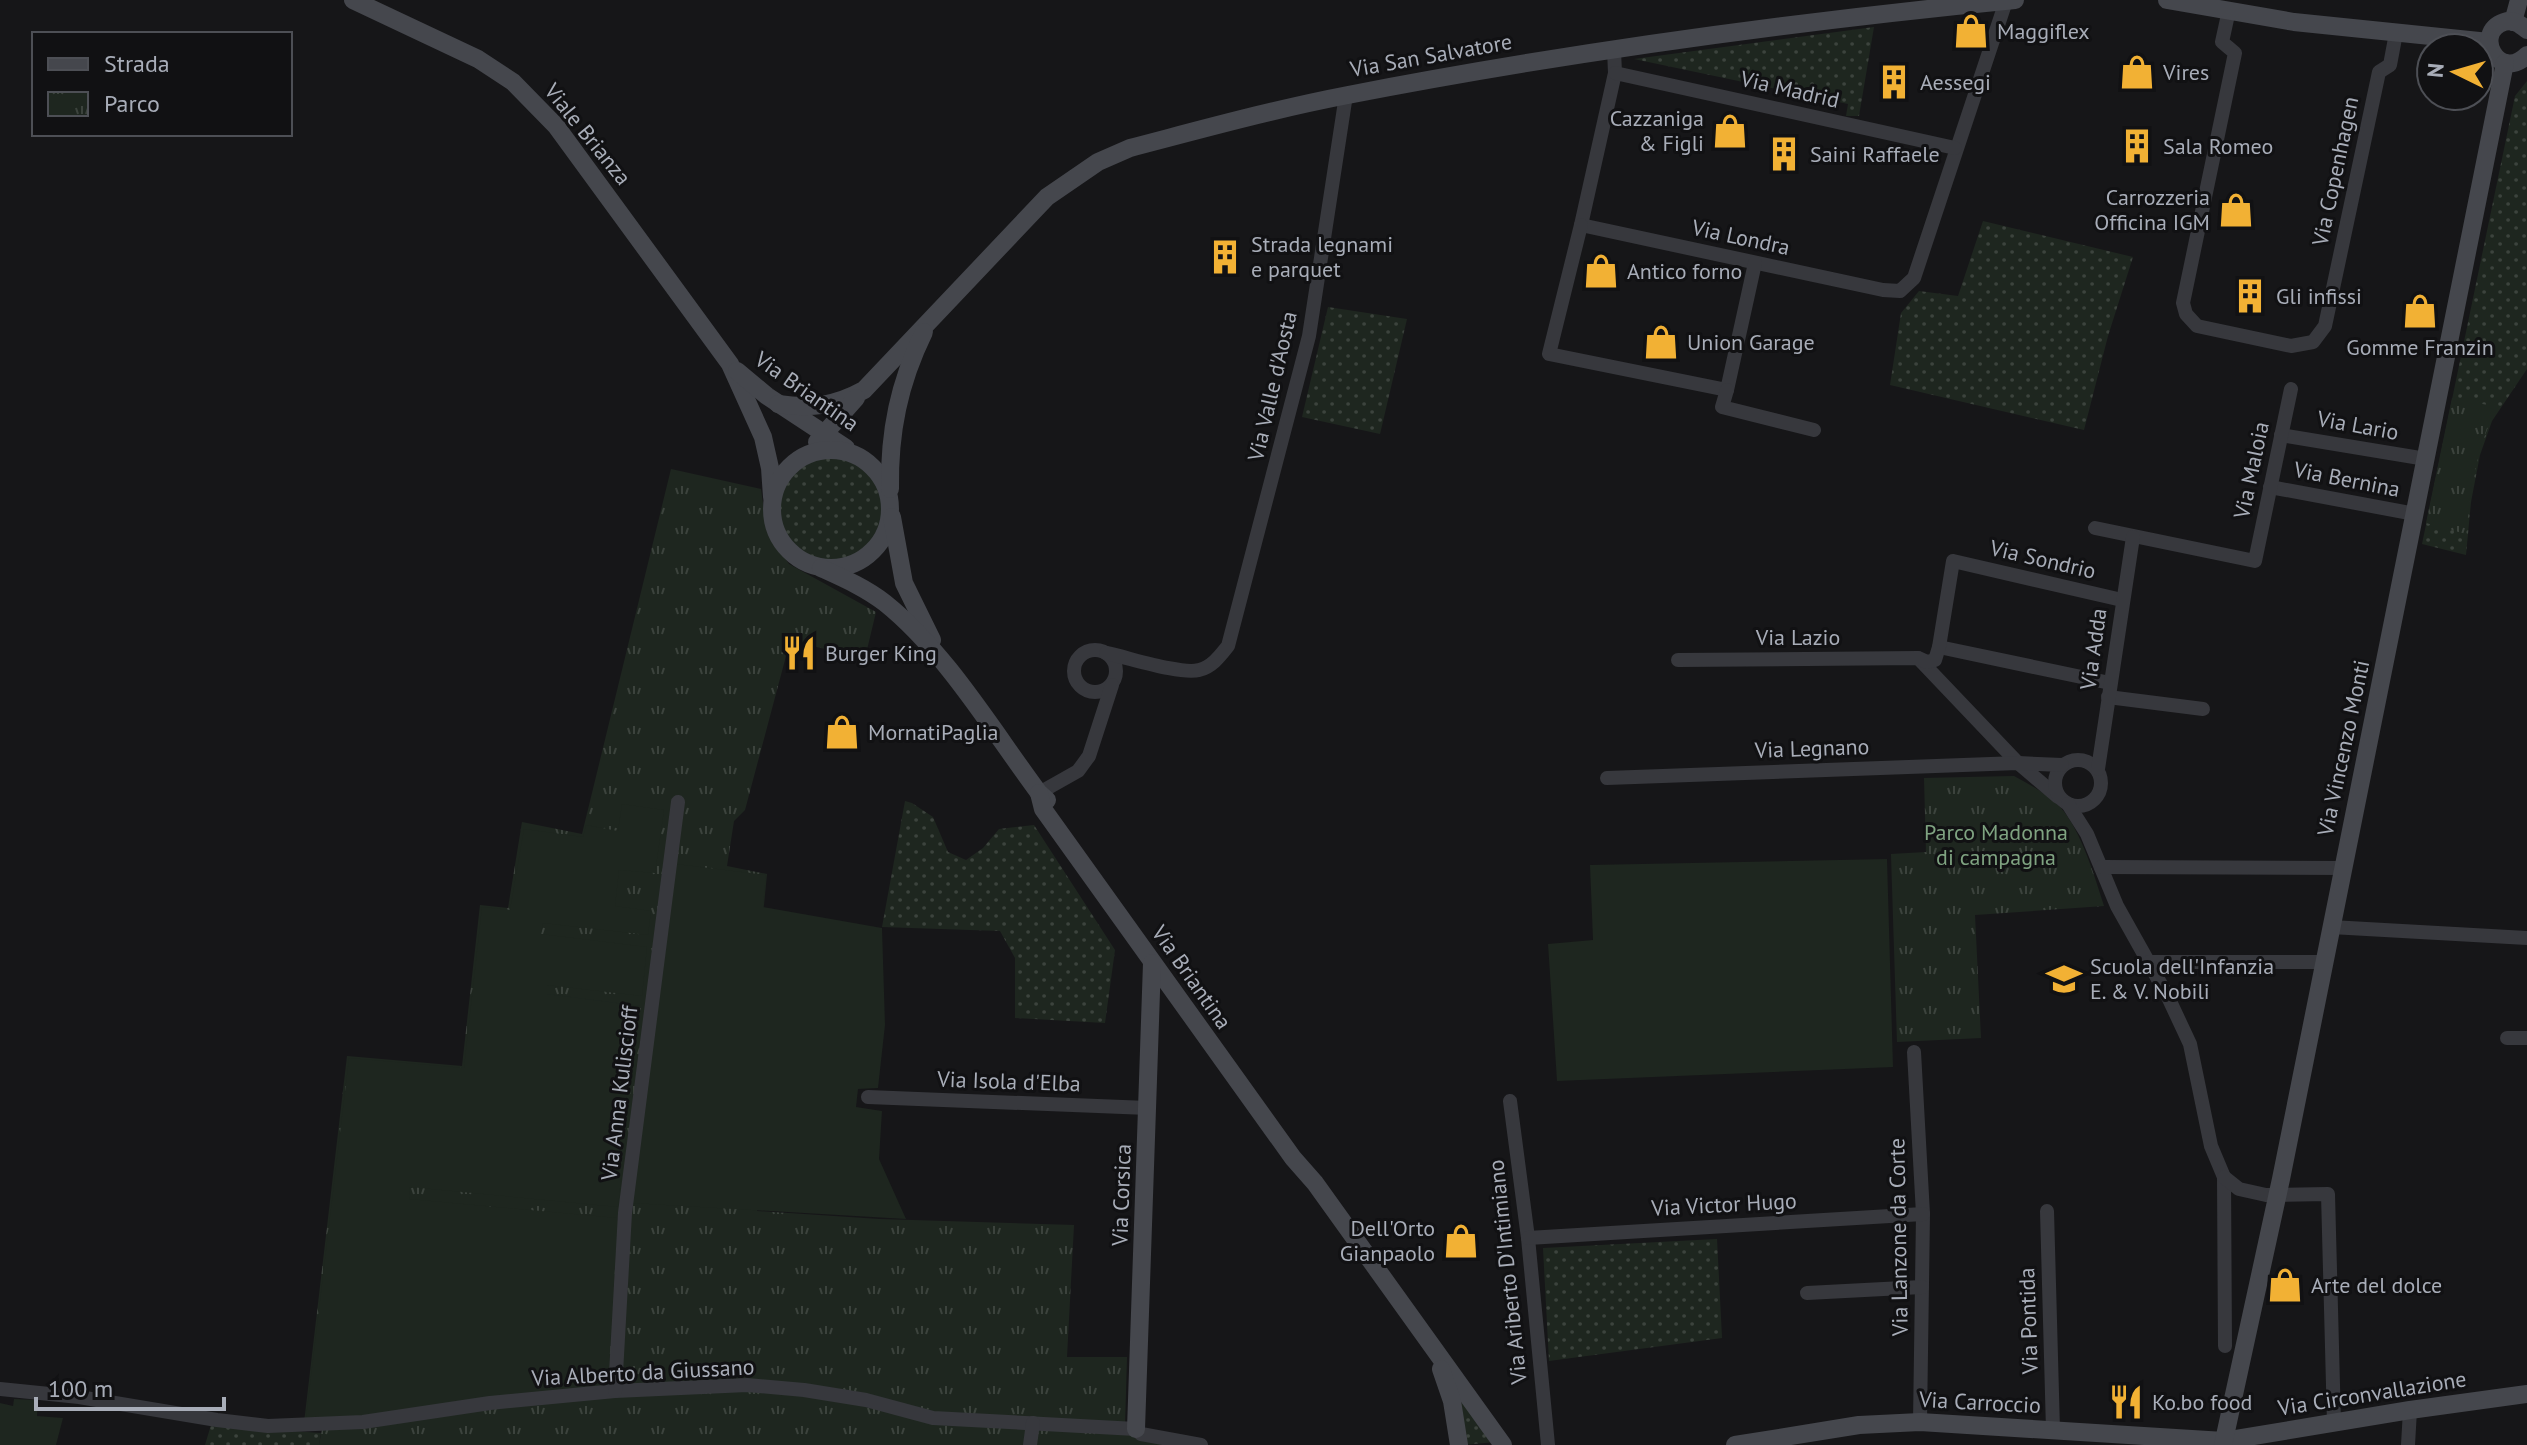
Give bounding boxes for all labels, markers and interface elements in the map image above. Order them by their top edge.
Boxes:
shop icon: Maggiflex [1952,12,1990,50]
place label: Maggiflex [1997,17,2090,45]
street label: Via San Salvatore [1347,27,1514,83]
legend [32,32,292,136]
north arrow [2415,32,2495,112]
text: Strada [104,48,170,79]
shop icon: Vires [2118,53,2156,91]
place label: Vires [2162,58,2209,86]
text: N [2420,62,2450,79]
building icon: Aessegi [1875,63,1913,101]
street label: Via Madrid [1737,64,1842,114]
place label: Aessegi [1920,68,1991,96]
street label: Viale Brianza [538,77,637,190]
text: Parco [104,88,160,119]
street label: Via Copenhagen [2305,94,2364,249]
place label: Cazzaniga & Figli [1610,104,1704,157]
shop icon: Cazzaniga & Figli [1711,112,1749,150]
building icon: Sala Romeo [2118,127,2156,165]
place label: Sala Romeo [2163,132,2273,160]
building icon: Saini Raffaele [1765,135,1803,173]
place label: Saini Raffaele [1810,140,1940,168]
place label: Carrozzeria Officina IGM [2094,183,2210,236]
shop icon: Carrozzeria Officina IGM [2217,191,2255,229]
street label: Via Londra [1689,213,1792,261]
place label: Strada legnami e parquet [1251,230,1393,283]
building icon: Strada legnami e parquet [1206,238,1244,276]
shop icon: Antico forno [1582,252,1620,290]
place label: Antico forno [1627,257,1742,285]
building icon: Gli infissi [2231,277,2269,315]
place label: Gli infissi [2276,282,2362,310]
shop icon: Gomme Franzin [2401,292,2439,330]
street label: Via Valle d'Aosta [1241,308,1303,465]
shop icon: Union Garage [1642,323,1680,361]
place label: Union Garage [1687,328,1815,356]
place label: Gomme Franzin [2346,333,2494,361]
street label: Via Briantina [749,344,864,437]
street label: Via Lario [2314,404,2401,446]
street label: Via Maloia [2227,419,2275,522]
street label: Via Bernina [2291,455,2402,503]
street label: Via Sondrio [1986,533,2099,585]
street label: Via Adda [2073,606,2113,693]
street label: Via Lazio [1755,623,1840,651]
restaurant icon: Burger King [780,634,818,672]
place label: Burger King [825,639,937,667]
street label: Via Vincenzo Monti [2310,657,2375,840]
shop icon: MornatiPaglia [823,713,861,751]
place label: MornatiPaglia [868,718,998,746]
street label: Via Legnano [1753,732,1870,764]
park label: Parco Madonna di campagna [1924,818,2068,871]
street label: Via Briantina [1145,919,1238,1034]
place label: Scuola dell'Infanzia E. & V. Nobili [2090,952,2274,1005]
school or university icon: Scuola dell'Infanzia E. & V. Nobili [2045,960,2083,998]
street label: Via Anna Kuliscioff [594,1003,644,1183]
street label: Via Isola d'Elba [936,1064,1081,1097]
street label: Via Lanzone da Corte [1882,1138,1914,1337]
street label: Via Corsica [1105,1143,1137,1248]
street label: Via Ariberto D'Intimiano [1481,1158,1533,1387]
street label: Via Victor Hugo [1650,1186,1797,1222]
place label: Dell'Orto Gianpaolo [1340,1214,1435,1267]
shop icon: Dell'Orto Gianpaolo [1442,1222,1480,1260]
shop icon: Arte del dolce [2266,1266,2304,1304]
street label: Via Pontida [2012,1267,2044,1376]
place label: Arte del dolce [2311,1271,2442,1299]
street label: Via Alberto da Giussano [530,1352,755,1392]
scale bar [36,1361,224,1411]
street label: Via Circonvallazione [2275,1364,2468,1422]
text: 100 m [48,1373,113,1404]
restaurant icon: Ko.bo food [2107,1383,2145,1421]
street label: Via Carroccio [1917,1385,2042,1419]
place label: Ko.bo food [2152,1388,2252,1416]

